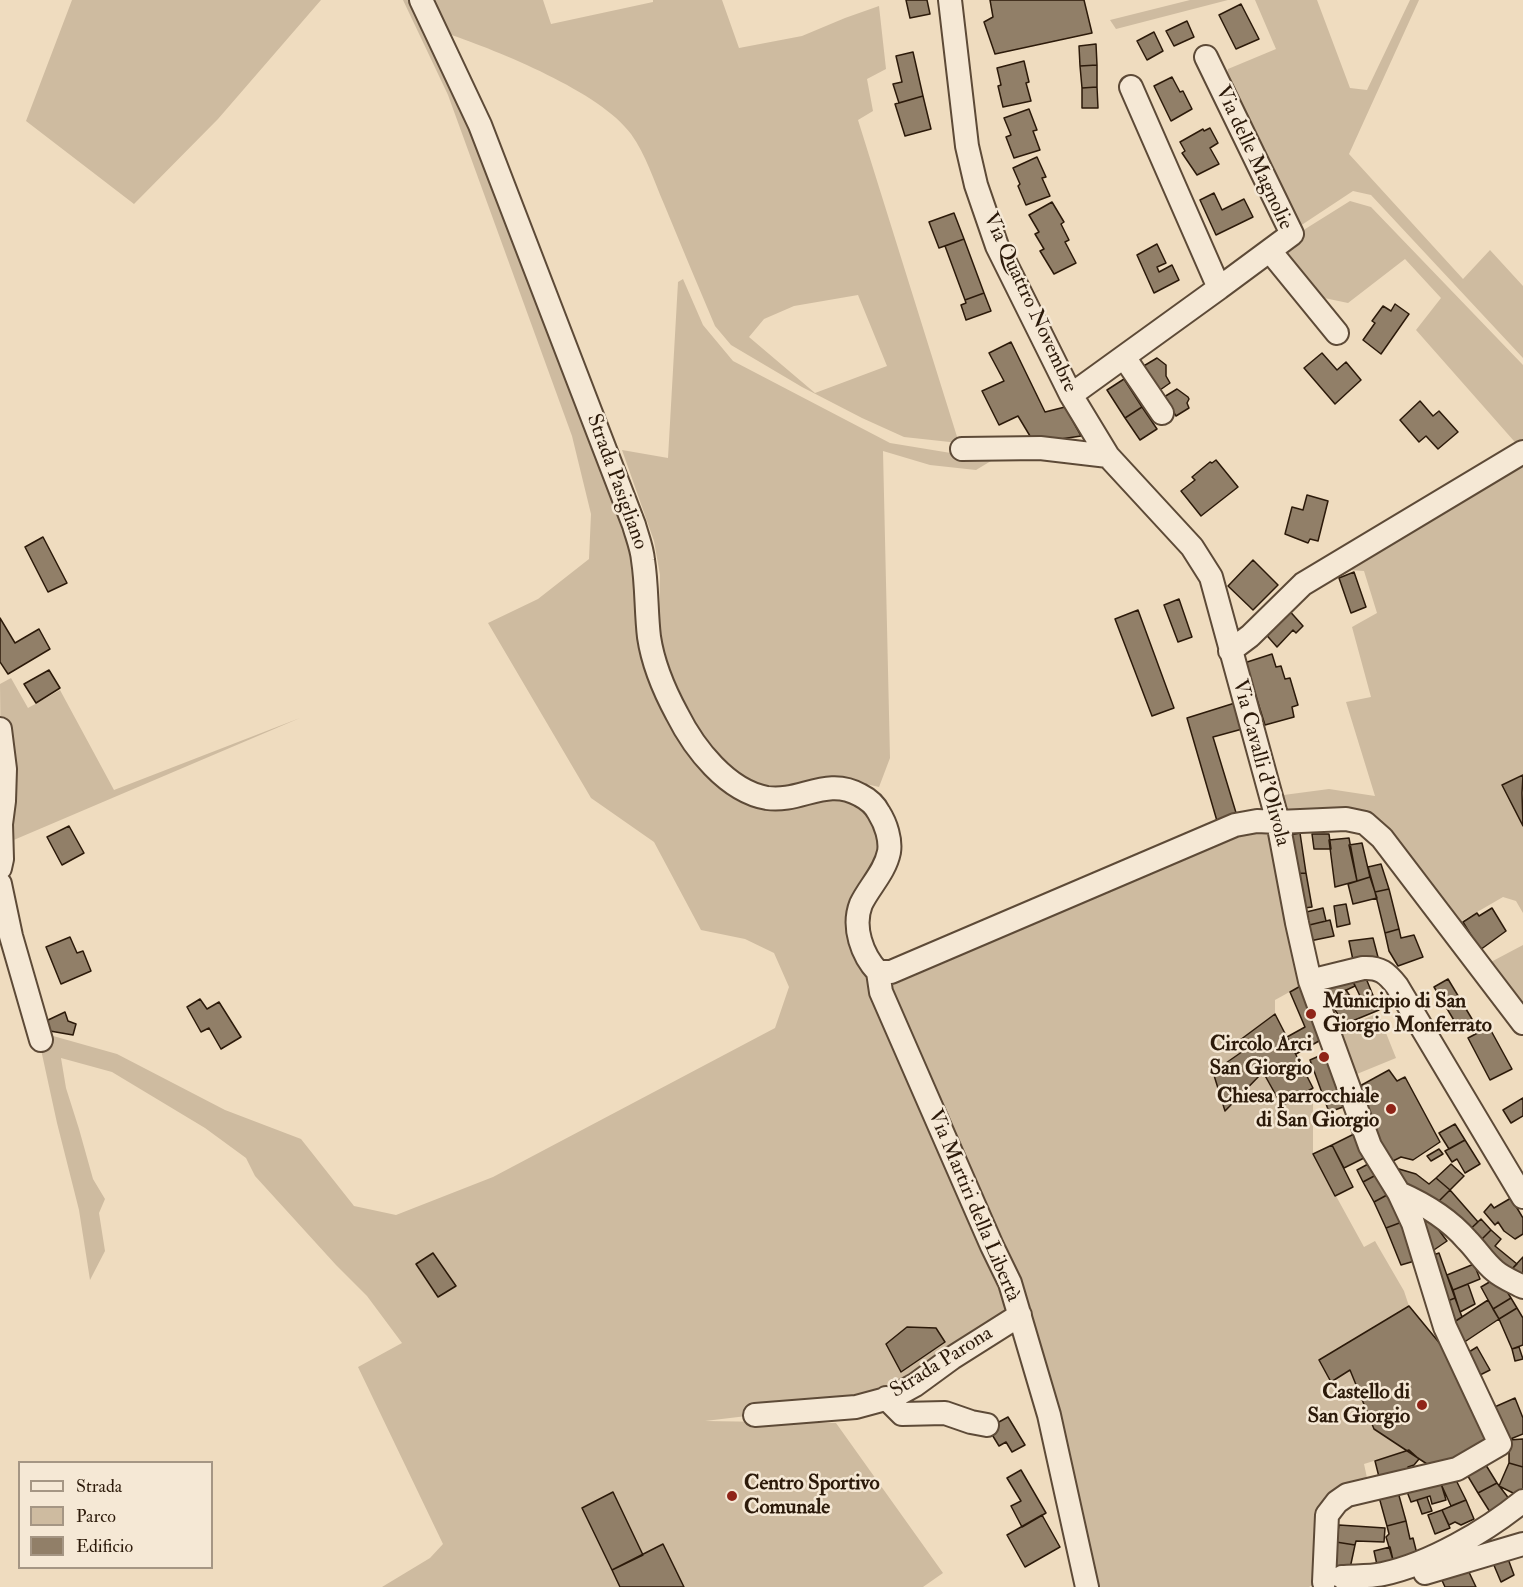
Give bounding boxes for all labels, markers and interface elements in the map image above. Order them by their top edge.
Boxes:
street label: Via delle Magnolie [1209,82,1297,234]
street label: Via Quattro Novembre [976,209,1082,397]
street label: Strada Pasigliano [580,411,652,553]
street label: Via Cavalli d'Olivola [1226,677,1294,849]
place label: Municipio di San Giorgio Monferrato [1323,989,1492,1039]
marker: Municipio di San Giorgio Monferrato [1304,1007,1318,1021]
place label: Circolo Arci San Giorgio [1210,1032,1312,1082]
marker: Circolo Arci San Giorgio [1317,1050,1331,1064]
place label: Chiesa parrocchiale di San Giorgio [1217,1084,1379,1134]
marker: Chiesa parrocchiale di San Giorgio [1384,1102,1398,1116]
street label: Via Martiri della Libertà [921,1106,1025,1306]
street label: Strada Parona [886,1322,998,1404]
place label: Castello di San Giorgio [1308,1380,1410,1430]
marker: Castello di San Giorgio [1415,1398,1429,1412]
legend [18,1461,213,1569]
place label: Centro Sportivo Comunale [744,1471,879,1521]
text: Strada [76,1475,122,1498]
marker: Centro Sportivo Comunale [725,1489,739,1503]
text: Parco [76,1505,116,1528]
text: Edificio [76,1535,133,1558]

